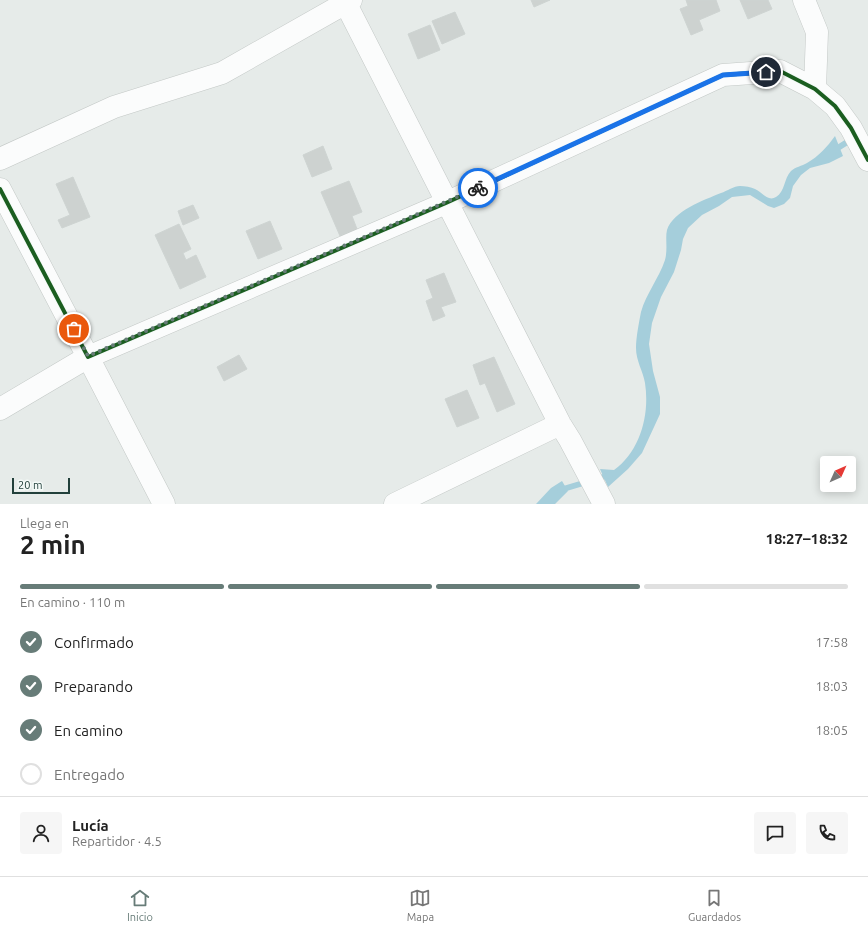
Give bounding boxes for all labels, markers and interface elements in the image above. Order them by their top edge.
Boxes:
pin [749,55,783,89]
icon: home [755,61,777,83]
courier [458,168,498,208]
icon: bike [467,177,489,199]
pin [57,312,91,346]
icon: bag [63,318,85,340]
north arrow [820,456,856,492]
map controls [820,456,856,492]
scale bar [12,476,70,495]
text: 20 m [18,479,42,491]
text: Llega en [20,516,69,530]
text: 2 min [20,530,86,559]
text: 18:27–18:32 [765,530,848,547]
text: En camino · 110 m [20,595,125,609]
icon: check [20,631,42,653]
text: Confirmado [54,634,134,651]
text: 17:58 [815,635,848,649]
icon: check [20,675,42,697]
text: Preparando [54,678,133,695]
text: 18:03 [815,679,848,693]
icon: check [20,719,42,741]
text: En camino [54,722,123,739]
text: 18:05 [815,723,848,737]
text: Entregado [54,766,125,783]
button: person [20,812,62,854]
button: chat [754,812,796,854]
button: phone [806,812,848,854]
text: Lucía [72,817,109,834]
text: Repartidor · 4.5 [72,834,162,848]
tab: Inicio [127,887,153,923]
tab: Mapa [407,887,434,923]
tab: Guardados [688,887,741,923]

